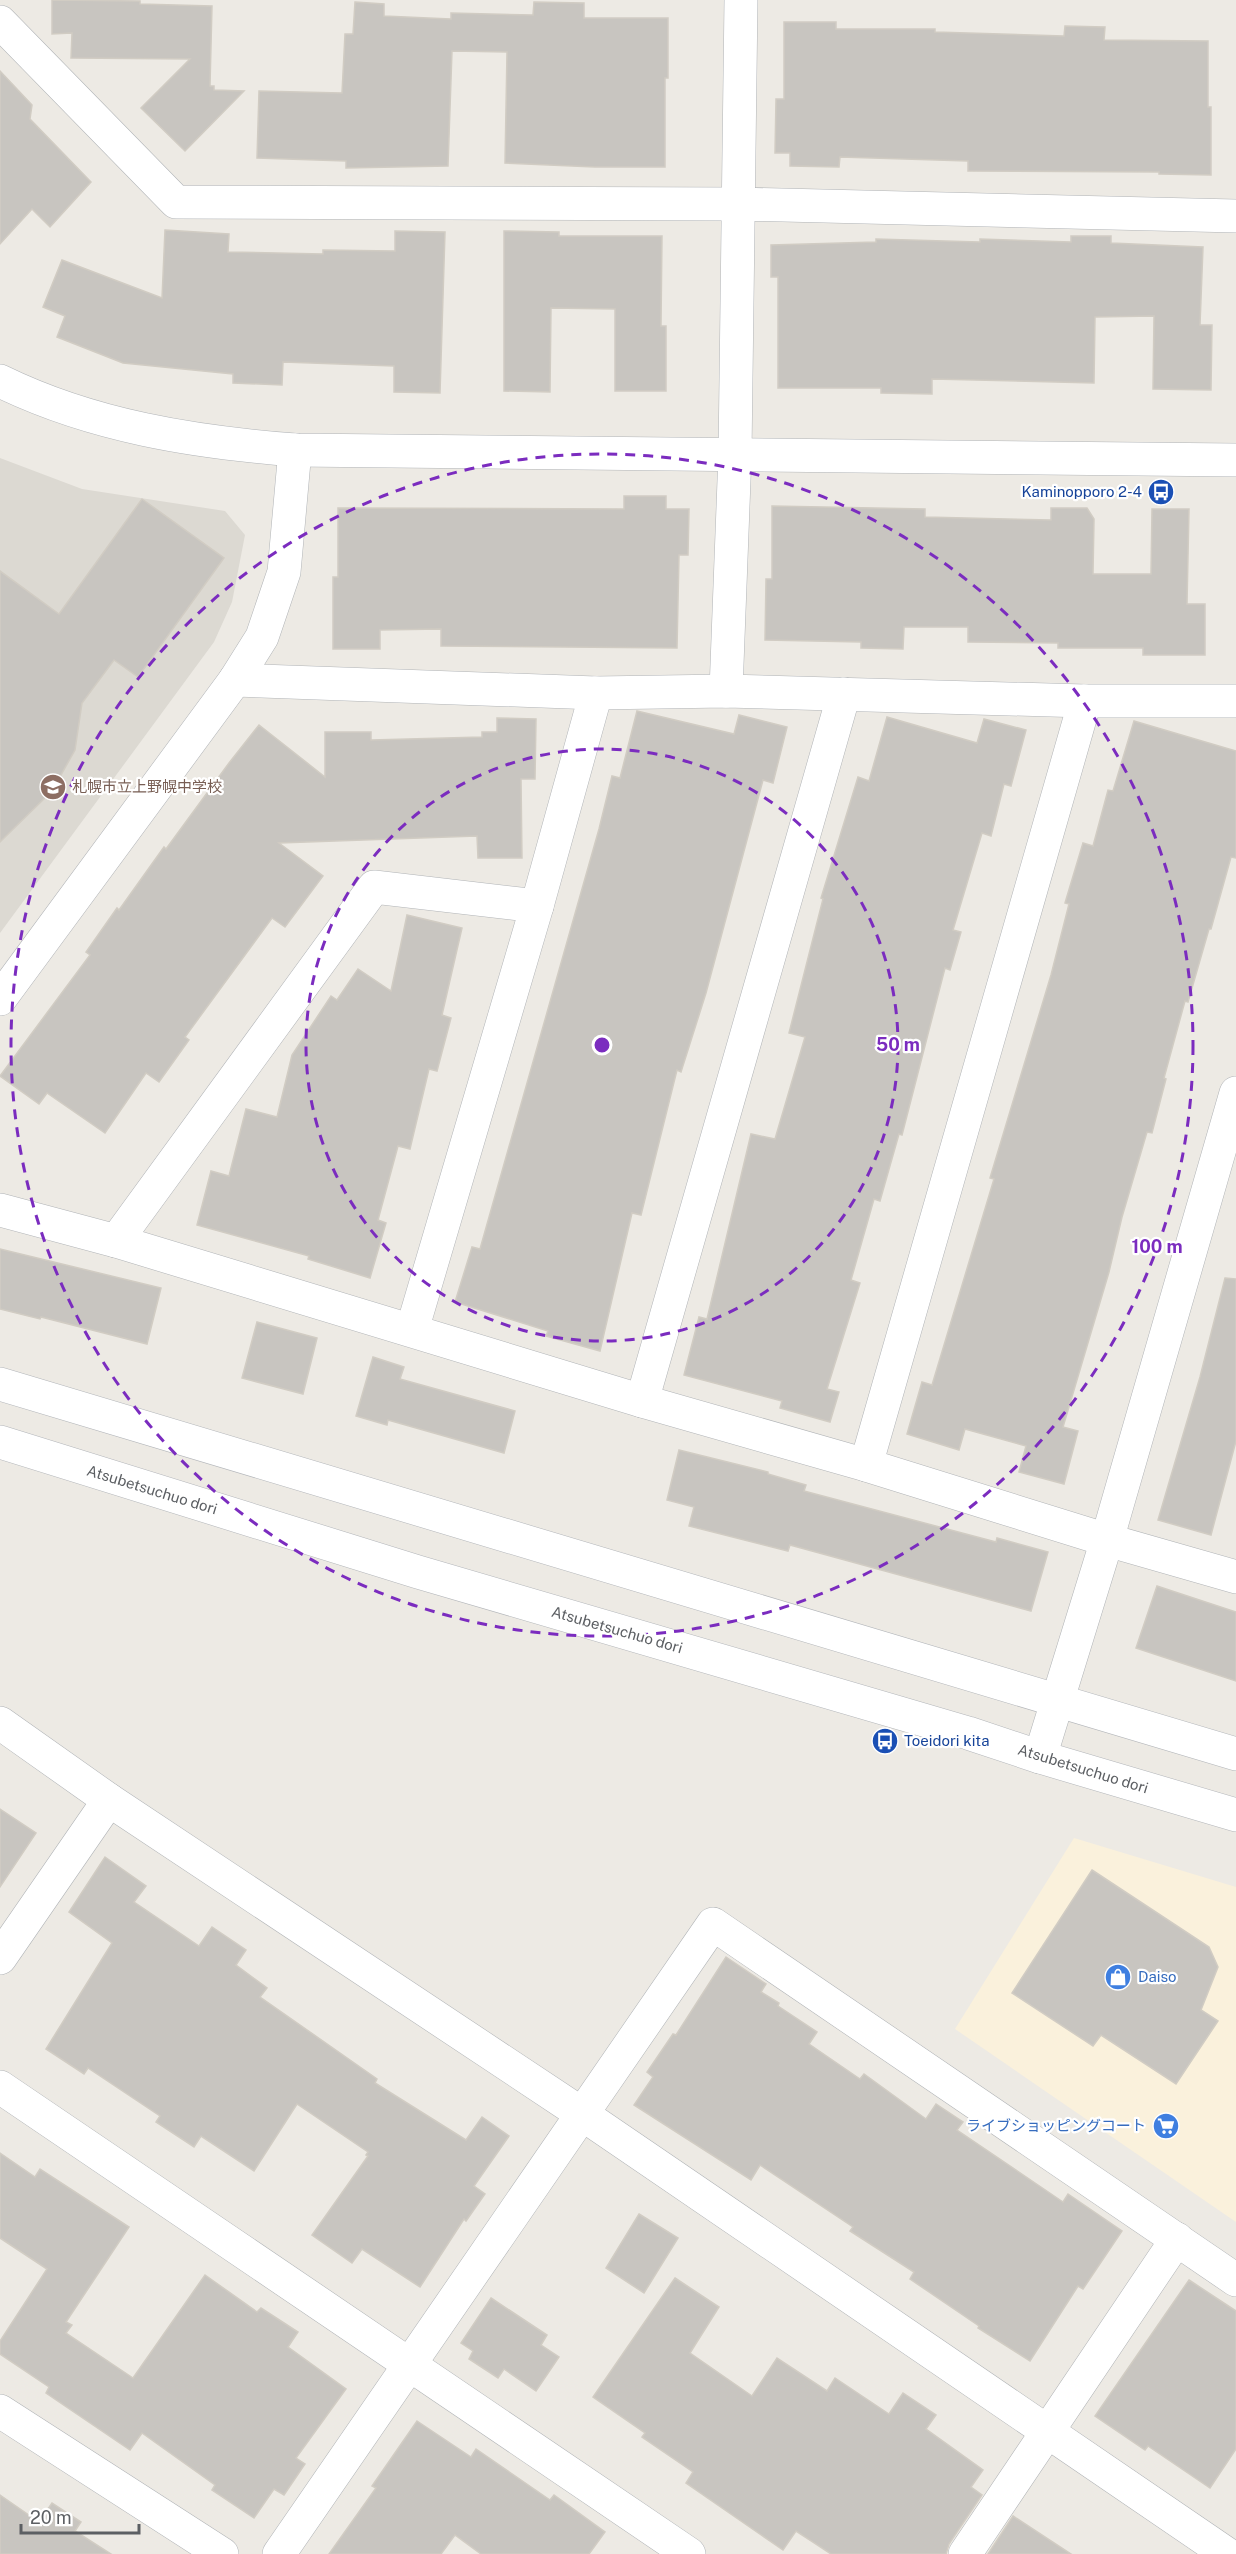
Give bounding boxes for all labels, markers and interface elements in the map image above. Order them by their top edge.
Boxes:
bus stop icon: Kaminopporo 2-4 [1146,477,1176,507]
place label: Kaminopporo 2-4 [1022,483,1142,500]
school or university icon: 札幌市立上野幌中学校 [38,772,68,802]
place label: 札幌市立上野幌中学校 [72,778,222,795]
text: 50 m [876,1034,920,1055]
centre of rings [592,1035,612,1055]
text: 100 m [1131,1236,1183,1257]
street label: Atsubetsuchuo dori [85,1462,219,1517]
street label: Atsubetsuchuo dori [550,1603,685,1656]
bus stop icon: Toeidori kita [870,1726,900,1756]
place label: Toeidori kita [904,1732,989,1749]
street label: Atsubetsuchuo dori [1016,1741,1150,1796]
shop icon: Daiso [1103,1962,1133,1992]
place label: Daiso [1138,1968,1176,1985]
supermarket icon: ライブショッピングコート [1151,2111,1181,2141]
place label: ライブショッピングコート [966,2117,1146,2134]
scale bar [21,2497,140,2535]
text: 20 m [30,2507,72,2528]

